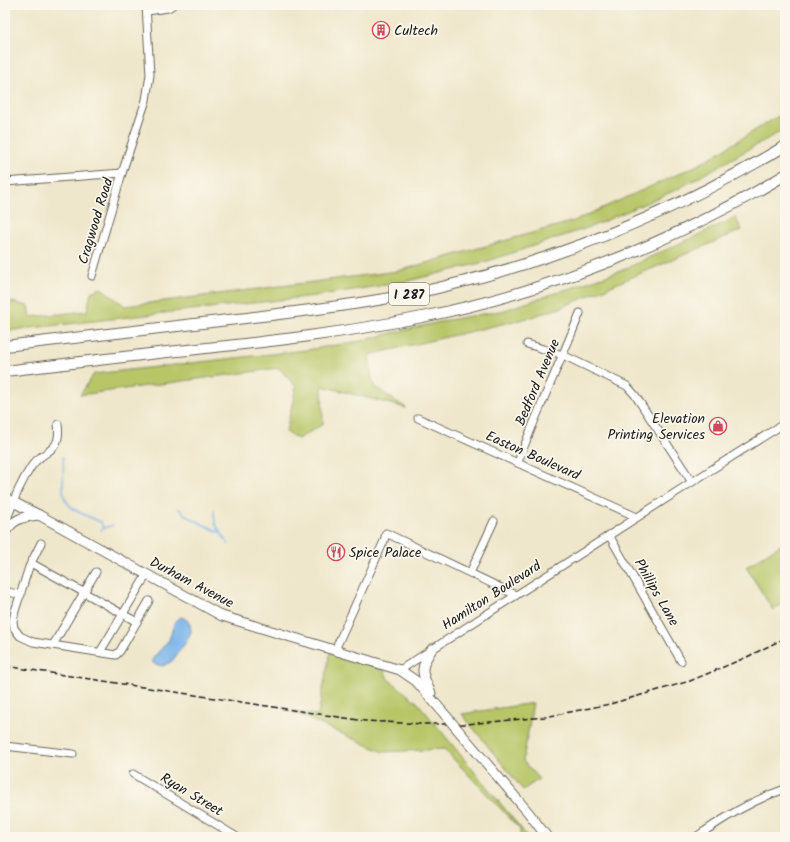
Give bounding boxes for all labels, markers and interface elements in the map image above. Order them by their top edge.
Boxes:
building icon: Cultech [371,20,391,40]
place label: Cultech [394,20,438,42]
street label: Cragwood Road [72,175,120,267]
road number: I 287 [389,283,429,305]
street label: Bedford Avenue [510,335,566,429]
place label: Elevation Printing Services [607,408,705,446]
shop icon: Elevation Printing Services [708,416,728,436]
street label: Easton Boulevard [482,425,584,487]
restaurant icon: Spice Palace [326,542,346,562]
place label: Spice Palace [349,542,422,564]
street label: Durham Avenue [146,551,238,615]
street label: Hamilton Boulevard [438,555,546,636]
street label: Phillips Lane [628,555,685,631]
street label: Ryan Street [156,767,228,823]

